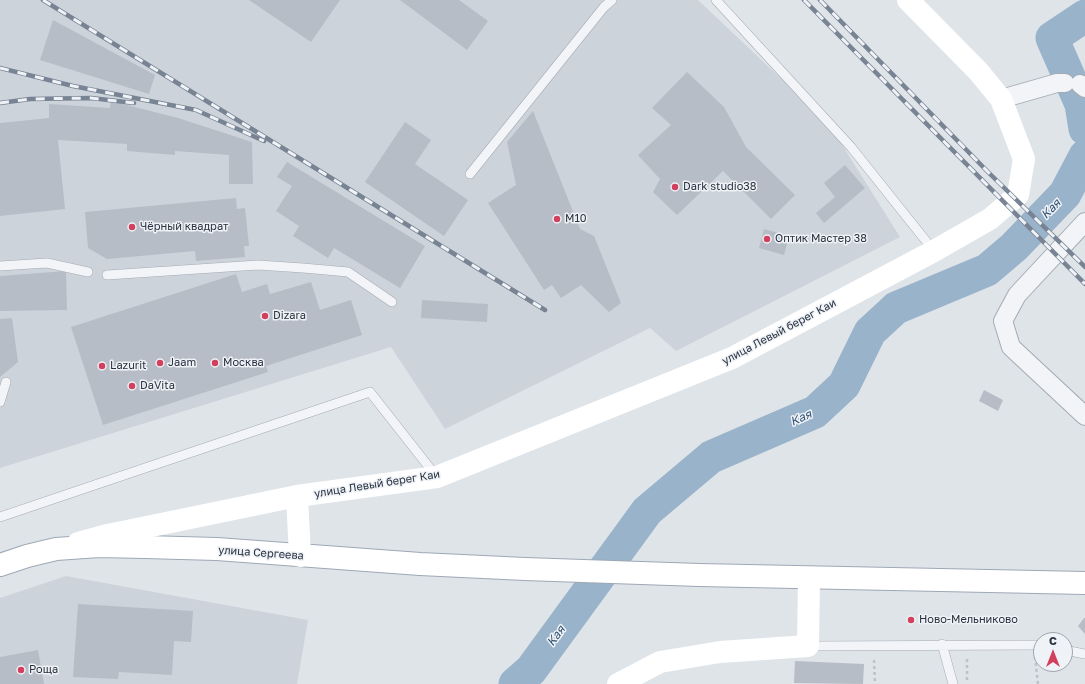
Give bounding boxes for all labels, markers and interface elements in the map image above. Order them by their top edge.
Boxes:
place label: Dark studio38 [683,180,757,194]
marker: Dark studio38 [670,182,680,192]
water label: Кая [1038,196,1064,222]
place label: M10 [565,212,587,226]
marker: M10 [552,214,562,224]
place label: Чёрный квадрат [140,220,228,234]
marker: Чёрный квадрат [127,222,137,232]
place label: Оптик Мастер 38 [775,232,867,246]
marker: Оптик Мастер 38 [762,234,772,244]
street label: улица Левый берег Каи [720,296,838,368]
place label: Dizara [273,309,306,323]
marker: Dizara [260,311,270,321]
place label: Jaam [168,356,196,370]
place label: Москва [223,356,264,370]
marker: Jaam [155,358,165,368]
marker: Москва [210,358,220,368]
place label: Lazurit [110,359,146,373]
marker: Lazurit [97,361,107,371]
place label: DaVita [140,379,175,393]
marker: DaVita [127,381,137,391]
water label: Кая [788,407,814,429]
street label: улица Левый берег Каи [313,468,441,500]
street label: улица Сергеева [218,543,304,563]
place label: Ново-Мельниково [919,613,1018,627]
marker: Ново-Мельниково [906,615,916,625]
water label: Кая [544,623,568,649]
north arrow [1033,632,1073,672]
text: С [1049,634,1057,647]
place label: Роща [29,663,58,677]
marker: Роща [16,665,26,675]

